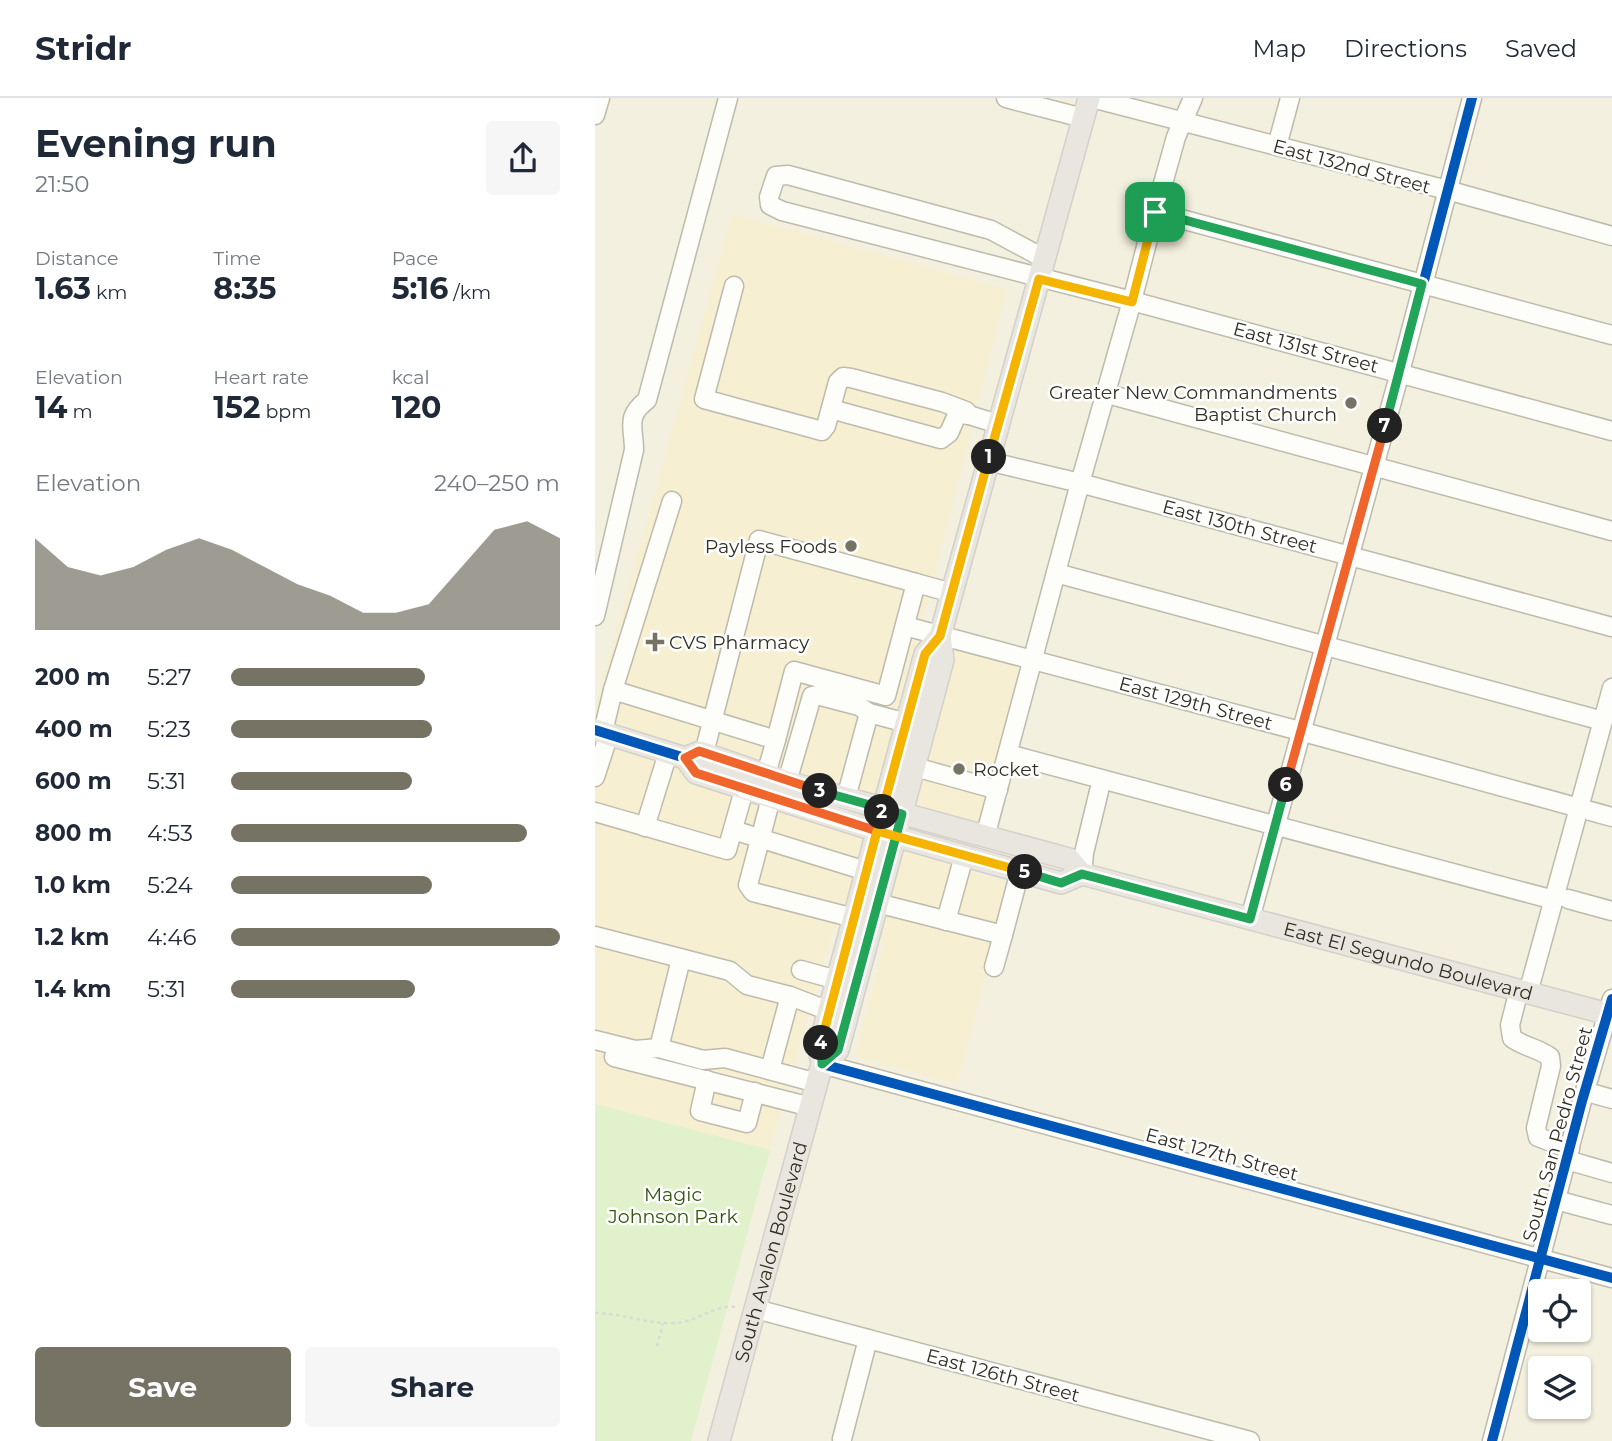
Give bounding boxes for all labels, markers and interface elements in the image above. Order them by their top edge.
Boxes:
text: Stridr [35,28,132,68]
text: Map [1253,34,1306,63]
text: Directions [1344,34,1467,63]
text: Saved [1505,34,1577,63]
text: Evening run [35,120,277,167]
button: share [486,121,560,195]
street label: East 132nd Street [1271,134,1433,199]
text: 21:50 [35,170,90,198]
pin [1125,182,1185,242]
icon: arrive [1136,193,1174,231]
text: Distance [35,247,118,270]
text: Time [213,247,261,270]
text: Pace [392,247,438,270]
text: 1.63 [35,270,91,307]
text: 8:35 [213,270,276,307]
text: 5:16 [392,270,448,307]
text: km [91,281,127,304]
text: /km [448,281,491,304]
street label: East 131st Street [1231,317,1381,378]
text: Elevation [35,366,123,389]
text: Heart rate [213,366,309,389]
text: kcal [392,366,430,389]
place label: Greater New Commandments Baptist Church [1049,381,1337,426]
text: 14 [35,389,67,426]
text: 152 [213,389,261,426]
text: 120 [392,389,442,426]
marker: Greater New Commandments Baptist Church [1343,395,1359,411]
text: m [67,400,93,423]
text: bpm [261,400,311,423]
pin: 7 [1367,408,1403,444]
text: 7 [1379,414,1390,437]
pin: 1 [971,440,1007,474]
text: 1 [985,445,992,468]
text: Elevation [35,469,141,497]
text: 240–250 m [434,469,560,497]
street label: East 130th Street [1160,495,1320,558]
place label: Payless Foods [705,535,837,558]
marker: Payless Foods [843,538,859,554]
place label: CVS Pharmacy [669,631,810,654]
marker: CVS Pharmacy [647,634,663,650]
text: 200 m [35,663,110,691]
text: 5:27 [147,663,191,691]
street label: East 129th Street [1117,672,1275,735]
text: 400 m [35,715,113,743]
text: 5:23 [147,715,191,743]
place label: Rocket [973,758,1040,781]
marker: Rocket [951,761,967,777]
text: 600 m [35,767,112,795]
text: 5:31 [147,767,186,795]
pin: 6 [1269,768,1303,802]
text: 6 [1279,773,1292,796]
pin: 3 [803,774,838,808]
text: 3 [814,779,825,802]
pin: 2 [865,794,899,830]
text: 2 [876,800,887,823]
text: 800 m [35,819,112,847]
text: 4:53 [147,819,193,847]
pin: 5 [1007,854,1043,890]
text: 5 [1019,860,1030,883]
text: 1.0 km [35,871,111,899]
text: 5:24 [147,871,193,899]
street label: East El Segundo Boulevard [1281,917,1535,1005]
text: 1.2 km [35,923,109,951]
text: 4:46 [147,923,196,951]
text: 1.4 km [35,975,112,1003]
text: 5:31 [147,975,186,1003]
street label: South San Pedro Street [1518,1024,1597,1244]
pin: 4 [803,1026,839,1060]
text: 4 [814,1031,827,1054]
street label: East 127th Street [1143,1123,1301,1186]
street label: South Avalon Boulevard [730,1139,812,1365]
park label: Magic Johnson Park [607,1183,738,1228]
map controls [1528,1279,1591,1419]
button: locate [1528,1279,1591,1342]
street label: East 126th Street [924,1344,1082,1407]
button: Save [35,1347,291,1427]
button: Share [305,1347,560,1427]
button: layers [1528,1356,1591,1419]

